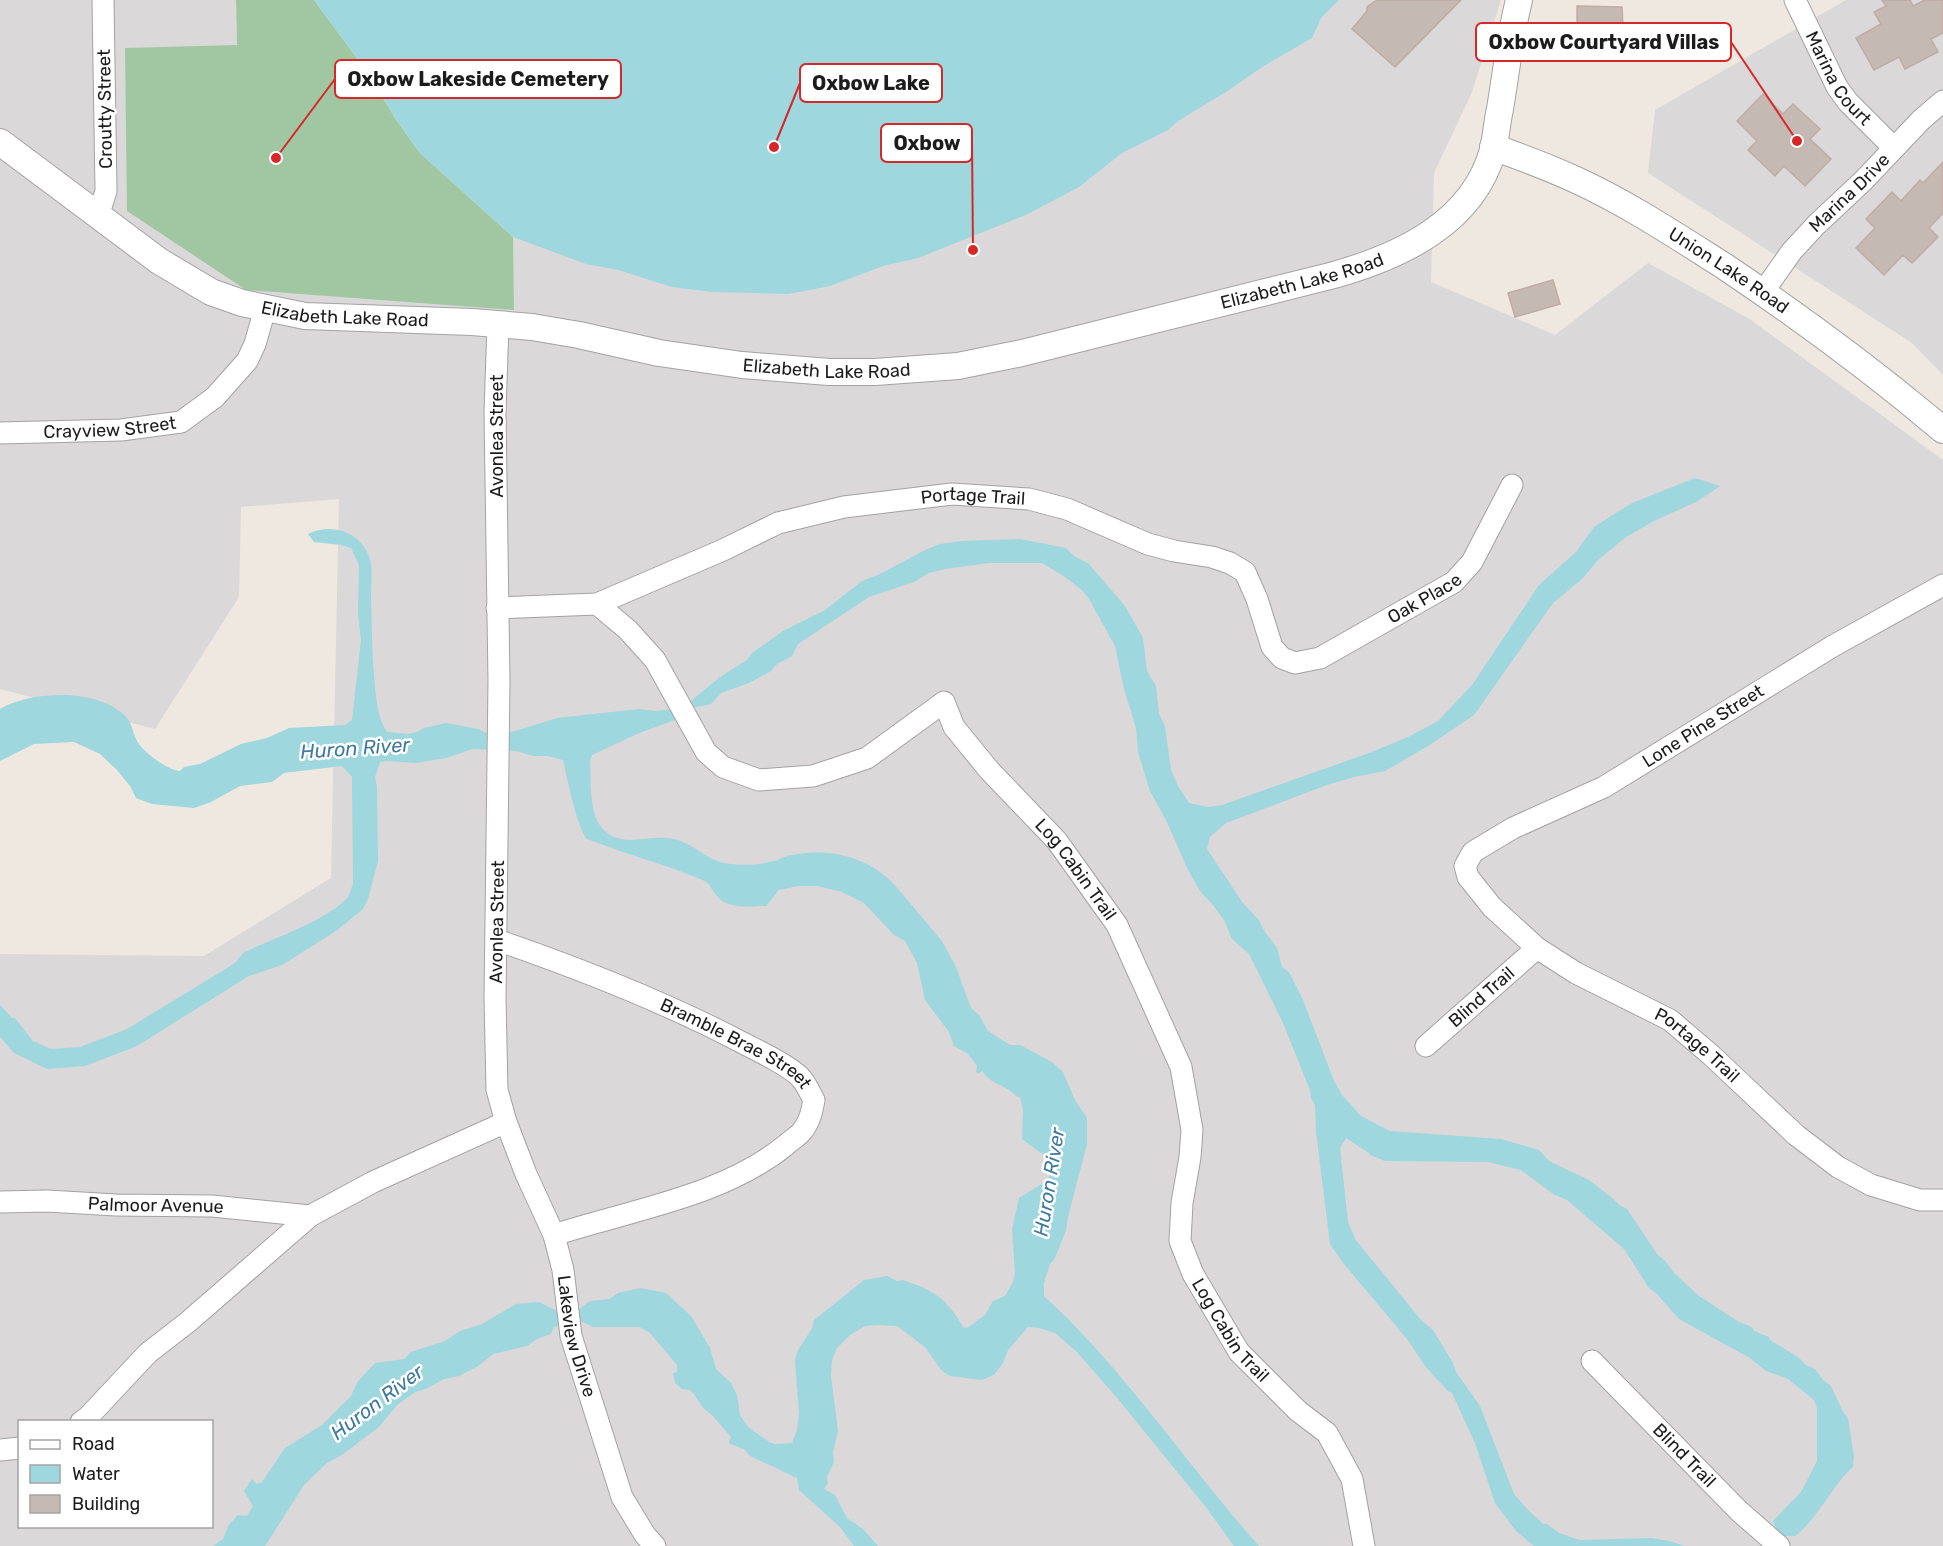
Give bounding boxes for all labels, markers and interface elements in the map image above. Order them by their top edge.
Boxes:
callout: Oxbow Courtyard Villas [1476,23,1731,61]
street label: Marina Court [1801,28,1876,130]
text: Oxbow Courtyard Villas [1489,30,1719,54]
street label: Croutty Street [93,49,117,169]
callout: Oxbow Lakeside Cemetery [335,60,621,98]
callout: Oxbow Lake [800,64,942,102]
text: Oxbow Lakeside Cemetery [347,67,609,91]
text: Oxbow Lake [812,71,930,95]
callout: Oxbow [881,124,972,162]
text: Oxbow [893,131,961,155]
street label: Marina Drive [1804,149,1894,237]
street label: Union Lake Road [1664,223,1793,318]
street label: Elizabeth Lake Road [1218,248,1387,314]
street label: Elizabeth Lake Road [259,296,429,331]
street label: Elizabeth Lake Road [742,354,911,383]
street label: Avonlea Street [486,374,508,498]
street label: Crayview Street [43,412,177,443]
street label: Portage Trail [919,483,1026,510]
street label: Oak Place [1384,569,1467,628]
street label: Lone Pine Street [1638,680,1768,772]
water label: Huron River [299,732,412,764]
street label: Log Cabin Trail [1030,814,1121,925]
street label: Avonlea Street [485,860,509,984]
street label: Blind Trail [1444,962,1519,1032]
street label: Bramble Brae Street [657,994,817,1093]
street label: Portage Trail [1651,1003,1744,1087]
water label: Huron River [1029,1125,1070,1238]
street label: Palmoor Avenue [87,1192,225,1218]
street label: Lakeview Drive [553,1274,601,1400]
street label: Log Cabin Trail [1187,1274,1274,1387]
water label: Huron River [326,1359,429,1445]
street label: Blind Trail [1648,1419,1720,1492]
legend [18,1420,213,1528]
text: Road [72,1433,115,1455]
text: Water [72,1463,120,1485]
text: Building [72,1493,140,1515]

